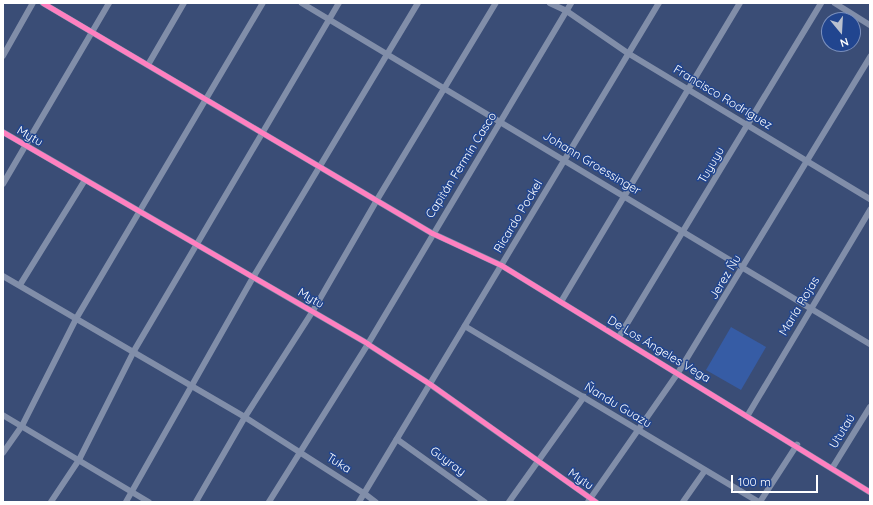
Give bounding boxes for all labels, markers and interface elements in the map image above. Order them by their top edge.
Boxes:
north arrow [821,12,861,52]
text: N [838,35,850,50]
street label: Francisco Rodríguez [671,62,775,132]
street label: Capitán Fermín Casco [422,109,500,221]
street label: Mytu [14,123,46,149]
street label: Johann Groessinger [541,128,643,198]
street label: Tuyuyu [695,144,727,186]
street label: Ricardo Pockel [491,177,545,255]
street label: Jerez Ñu [706,252,744,302]
street label: María Rojas [776,274,822,338]
street label: Mytu [295,285,327,311]
street label: De Los Ángeles Vega [605,313,713,385]
street label: Ñandu Guazu [582,379,654,431]
street label: Ututaú [826,411,858,451]
street label: Guyray [427,443,469,479]
street label: Tuka [324,450,354,476]
street label: Mytu [566,465,596,493]
scale bar [733,467,820,493]
text: 100 m [738,474,771,489]

